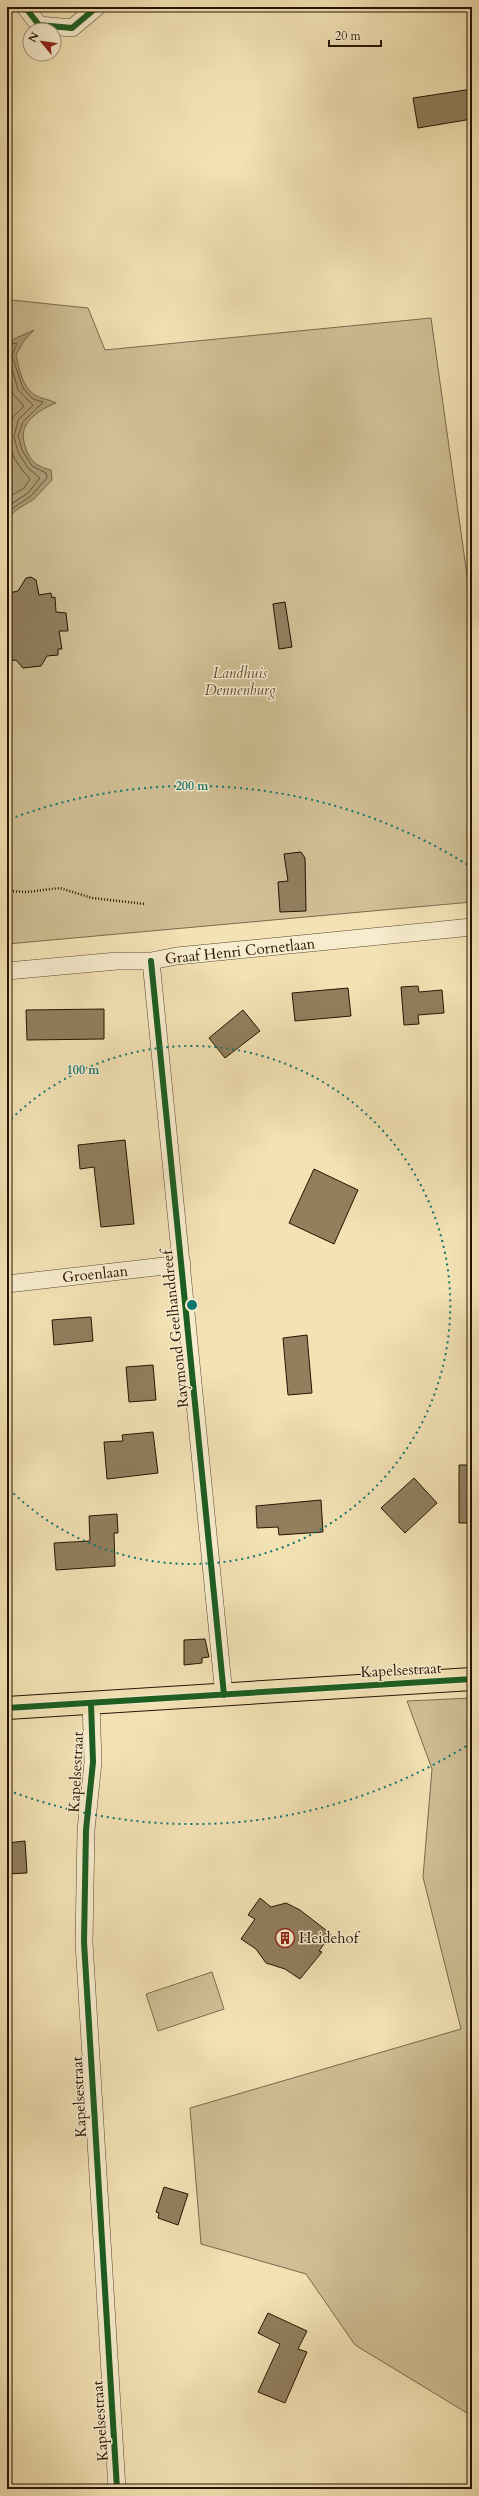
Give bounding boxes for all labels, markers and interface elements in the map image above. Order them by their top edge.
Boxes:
north arrow [22,22,62,62]
scale bar [329,22,381,48]
text: 20 m [335,28,362,44]
text: N [25,29,43,45]
park label: Landhuis Dennenburg [204,663,276,700]
text: 200 m [176,778,209,794]
street label: Graaf Henri Cornetlaan [164,933,317,969]
text: 100 m [67,1062,100,1078]
street label: Raymond Geelhanddreef [157,1247,193,1409]
street label: Groenlaan [61,1261,129,1287]
centre of rings [185,1298,199,1312]
street label: Kapelsestraat [360,1658,442,1682]
street label: Kapelsestraat [64,1731,88,1813]
building icon: Heidehof [274,1927,296,1949]
place label: Heidehof [299,1928,361,1948]
street label: Kapelsestraat [67,2056,91,2138]
street label: Kapelsestraat [87,2380,113,2462]

